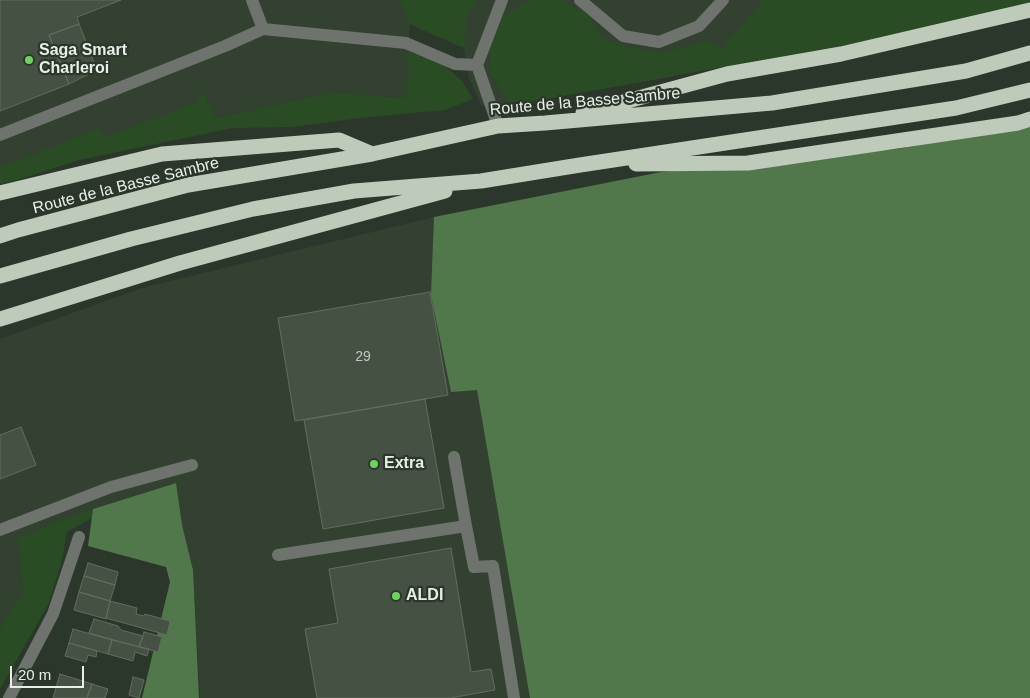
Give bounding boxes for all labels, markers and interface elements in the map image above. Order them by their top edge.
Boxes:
place label: Saga Smart Charleroi [39,41,127,79]
marker: Saga Smart Charleroi [23,54,35,66]
street label: Route de la Basse Sambre [489,84,681,120]
street label: Route de la Basse Sambre [31,154,221,218]
house number: 29 [355,349,371,365]
place label: Extra [384,454,424,474]
marker: Extra [368,458,380,470]
place label: ALDI [406,586,443,606]
marker: ALDI [390,590,402,602]
scale bar [12,656,86,688]
text: 20 m [18,666,51,683]

